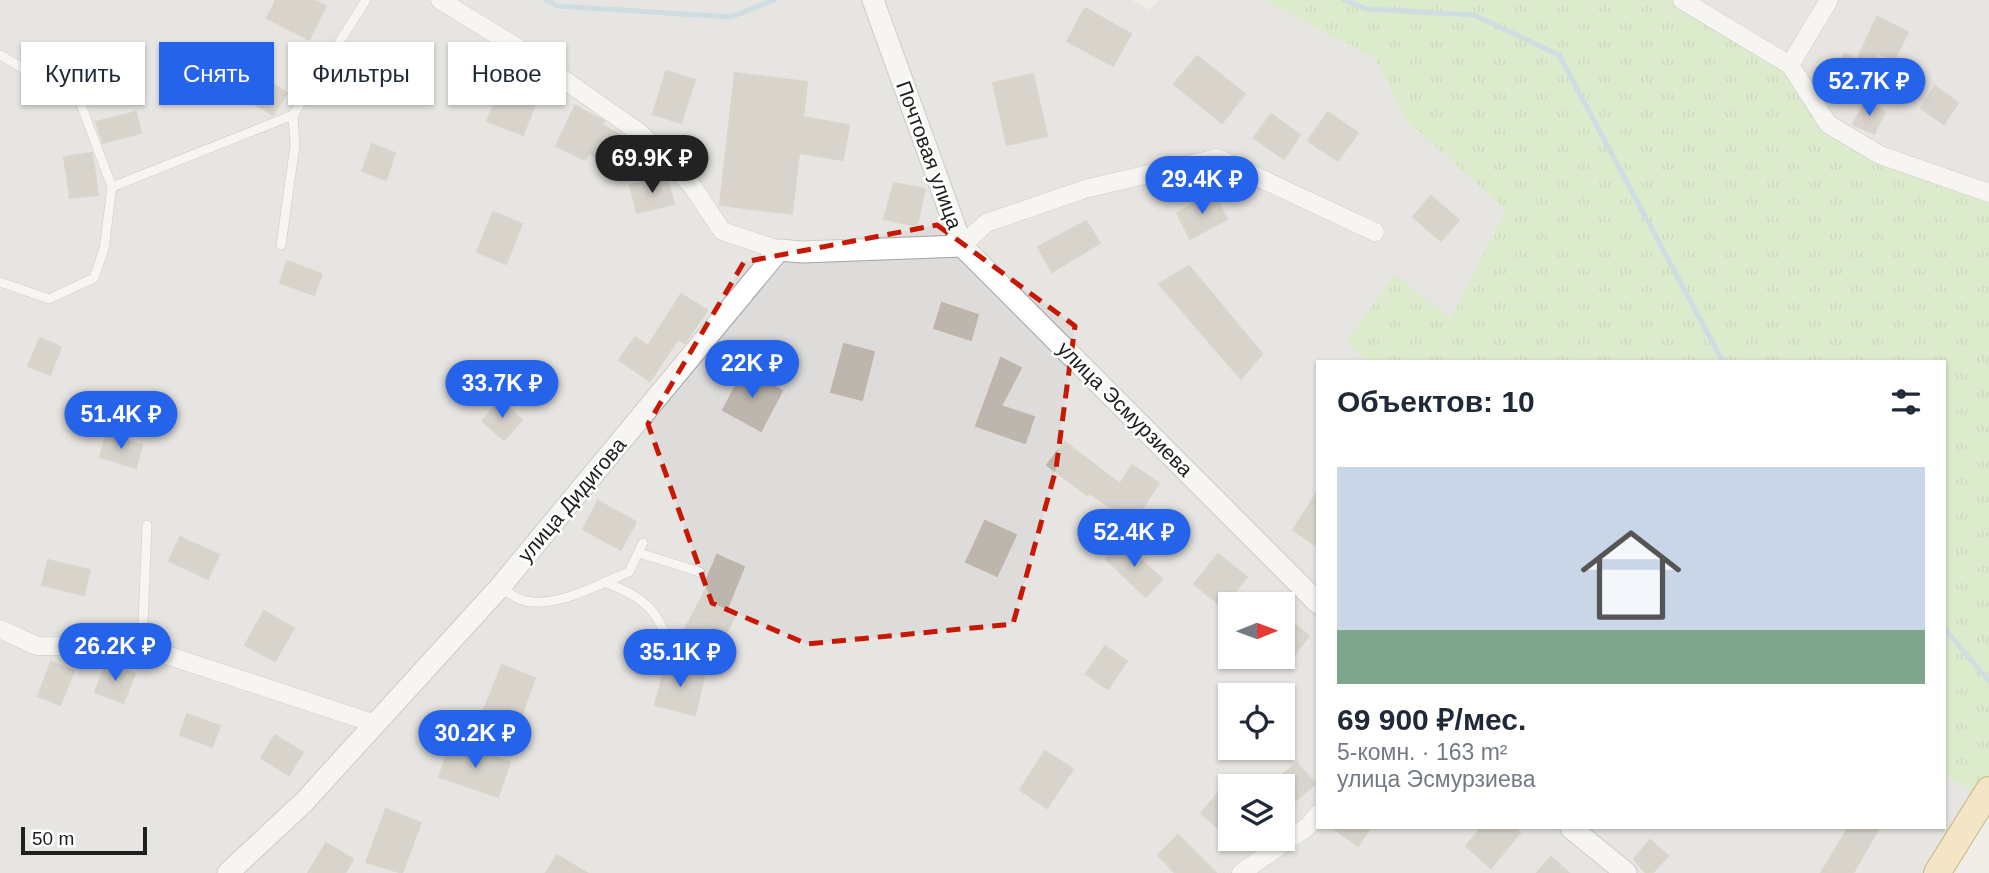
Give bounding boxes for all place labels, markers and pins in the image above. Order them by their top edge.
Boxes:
pin: 52.7K ₽ [1804,58,1934,118]
pin: 69.9K ₽ [587,136,717,195]
pin: 29.4K ₽ [1137,156,1267,216]
pin: 22K ₽ [703,340,801,400]
pin: 33.7K ₽ [437,360,567,420]
pin: 51.4K ₽ [56,392,186,451]
pin: 52.4K ₽ [1069,510,1199,569]
pin: 26.2K ₽ [50,624,180,683]
pin: 35.1K ₽ [615,630,745,689]
pin: 30.2K ₽ [410,710,540,770]

